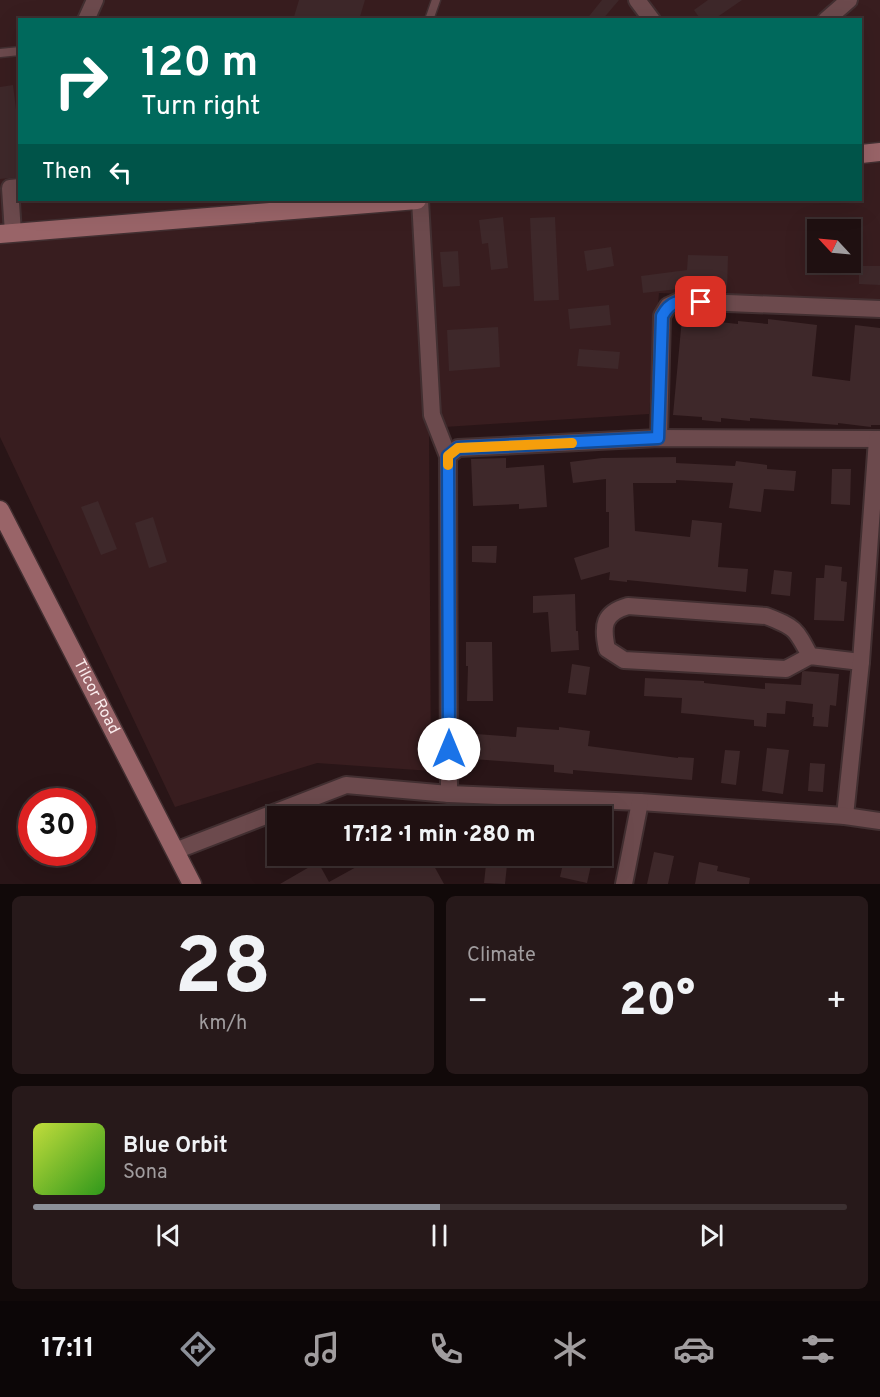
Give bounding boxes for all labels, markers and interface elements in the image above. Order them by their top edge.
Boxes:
text: 120 m [141,38,258,91]
icon: right [42,42,120,120]
text: Turn right [141,90,260,124]
icon: left [104,156,137,189]
text: Then [42,159,92,186]
north arrow [807,219,861,273]
map controls [807,219,861,273]
pin [675,276,726,327]
icon: arrive [684,285,717,318]
street label: Tilcor Road [68,656,123,738]
position arrow [417,717,481,781]
speed limit sign: 30 [18,788,96,866]
text: 17:12 · 1 min · 280 m [343,822,536,849]
text: 28 [175,922,271,1021]
text: Climate [467,943,536,969]
text: 20° [619,974,695,1031]
text: − [467,982,488,1024]
text: + [826,982,847,1024]
text: km/h [199,1011,247,1037]
text: Blue Orbit [123,1133,228,1160]
text: Sona [123,1160,168,1186]
icon: previous [152,1219,185,1252]
icon: pause [423,1219,456,1252]
icon: next [695,1219,728,1252]
icon: directions [177,1328,219,1370]
icon: music [301,1328,343,1370]
icon: phone [425,1328,467,1370]
icon: climate [549,1328,591,1370]
icon: car [673,1328,715,1370]
icon: filters [797,1328,839,1370]
text: 17:11 [41,1332,94,1366]

